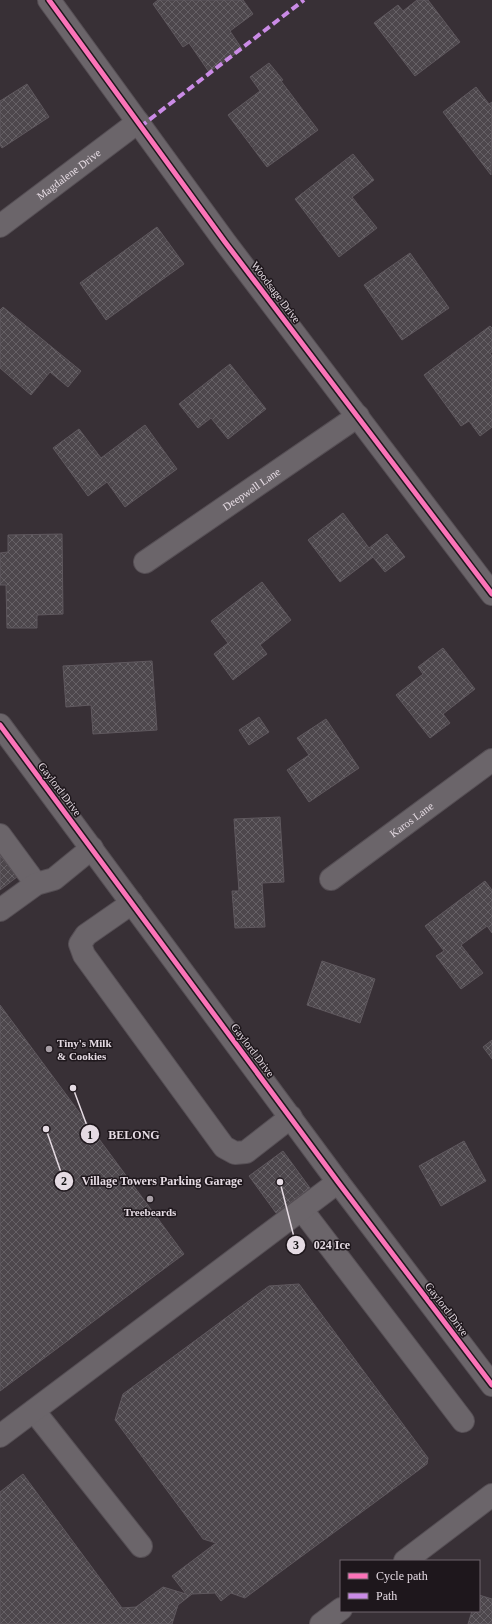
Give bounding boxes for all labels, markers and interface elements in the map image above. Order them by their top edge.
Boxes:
street label: Magdalene Drive [34,146,103,202]
street label: Woodsage Drive [249,259,303,325]
street label: Deepwell Lane [220,465,283,513]
street label: Gaylord Drive [36,760,84,818]
street label: Karos Lane [387,799,436,840]
street label: Gaylord Drive [229,1021,277,1079]
place label: Tiny's Milk & Cookies [57,1037,112,1062]
marker: Tiny's Milk & Cookies [44,1044,54,1054]
callout: BELONG [80,1122,168,1146]
text: 1 [87,1128,93,1142]
text: BELONG [108,1128,160,1142]
callout: Village Towers Parking Garage [54,1169,251,1193]
text: 2 [61,1174,67,1188]
text: Village Towers Parking Garage [82,1174,243,1188]
marker: Treebeards [145,1194,155,1204]
place label: Treebeards [124,1206,177,1218]
callout: 024 Ice [286,1233,358,1257]
text: 3 [293,1238,299,1252]
text: 024 Ice [314,1238,351,1252]
street label: Gaylord Drive [423,1280,471,1338]
legend [340,1560,480,1612]
text: Cycle path [376,1569,428,1583]
text: Path [376,1589,397,1603]

